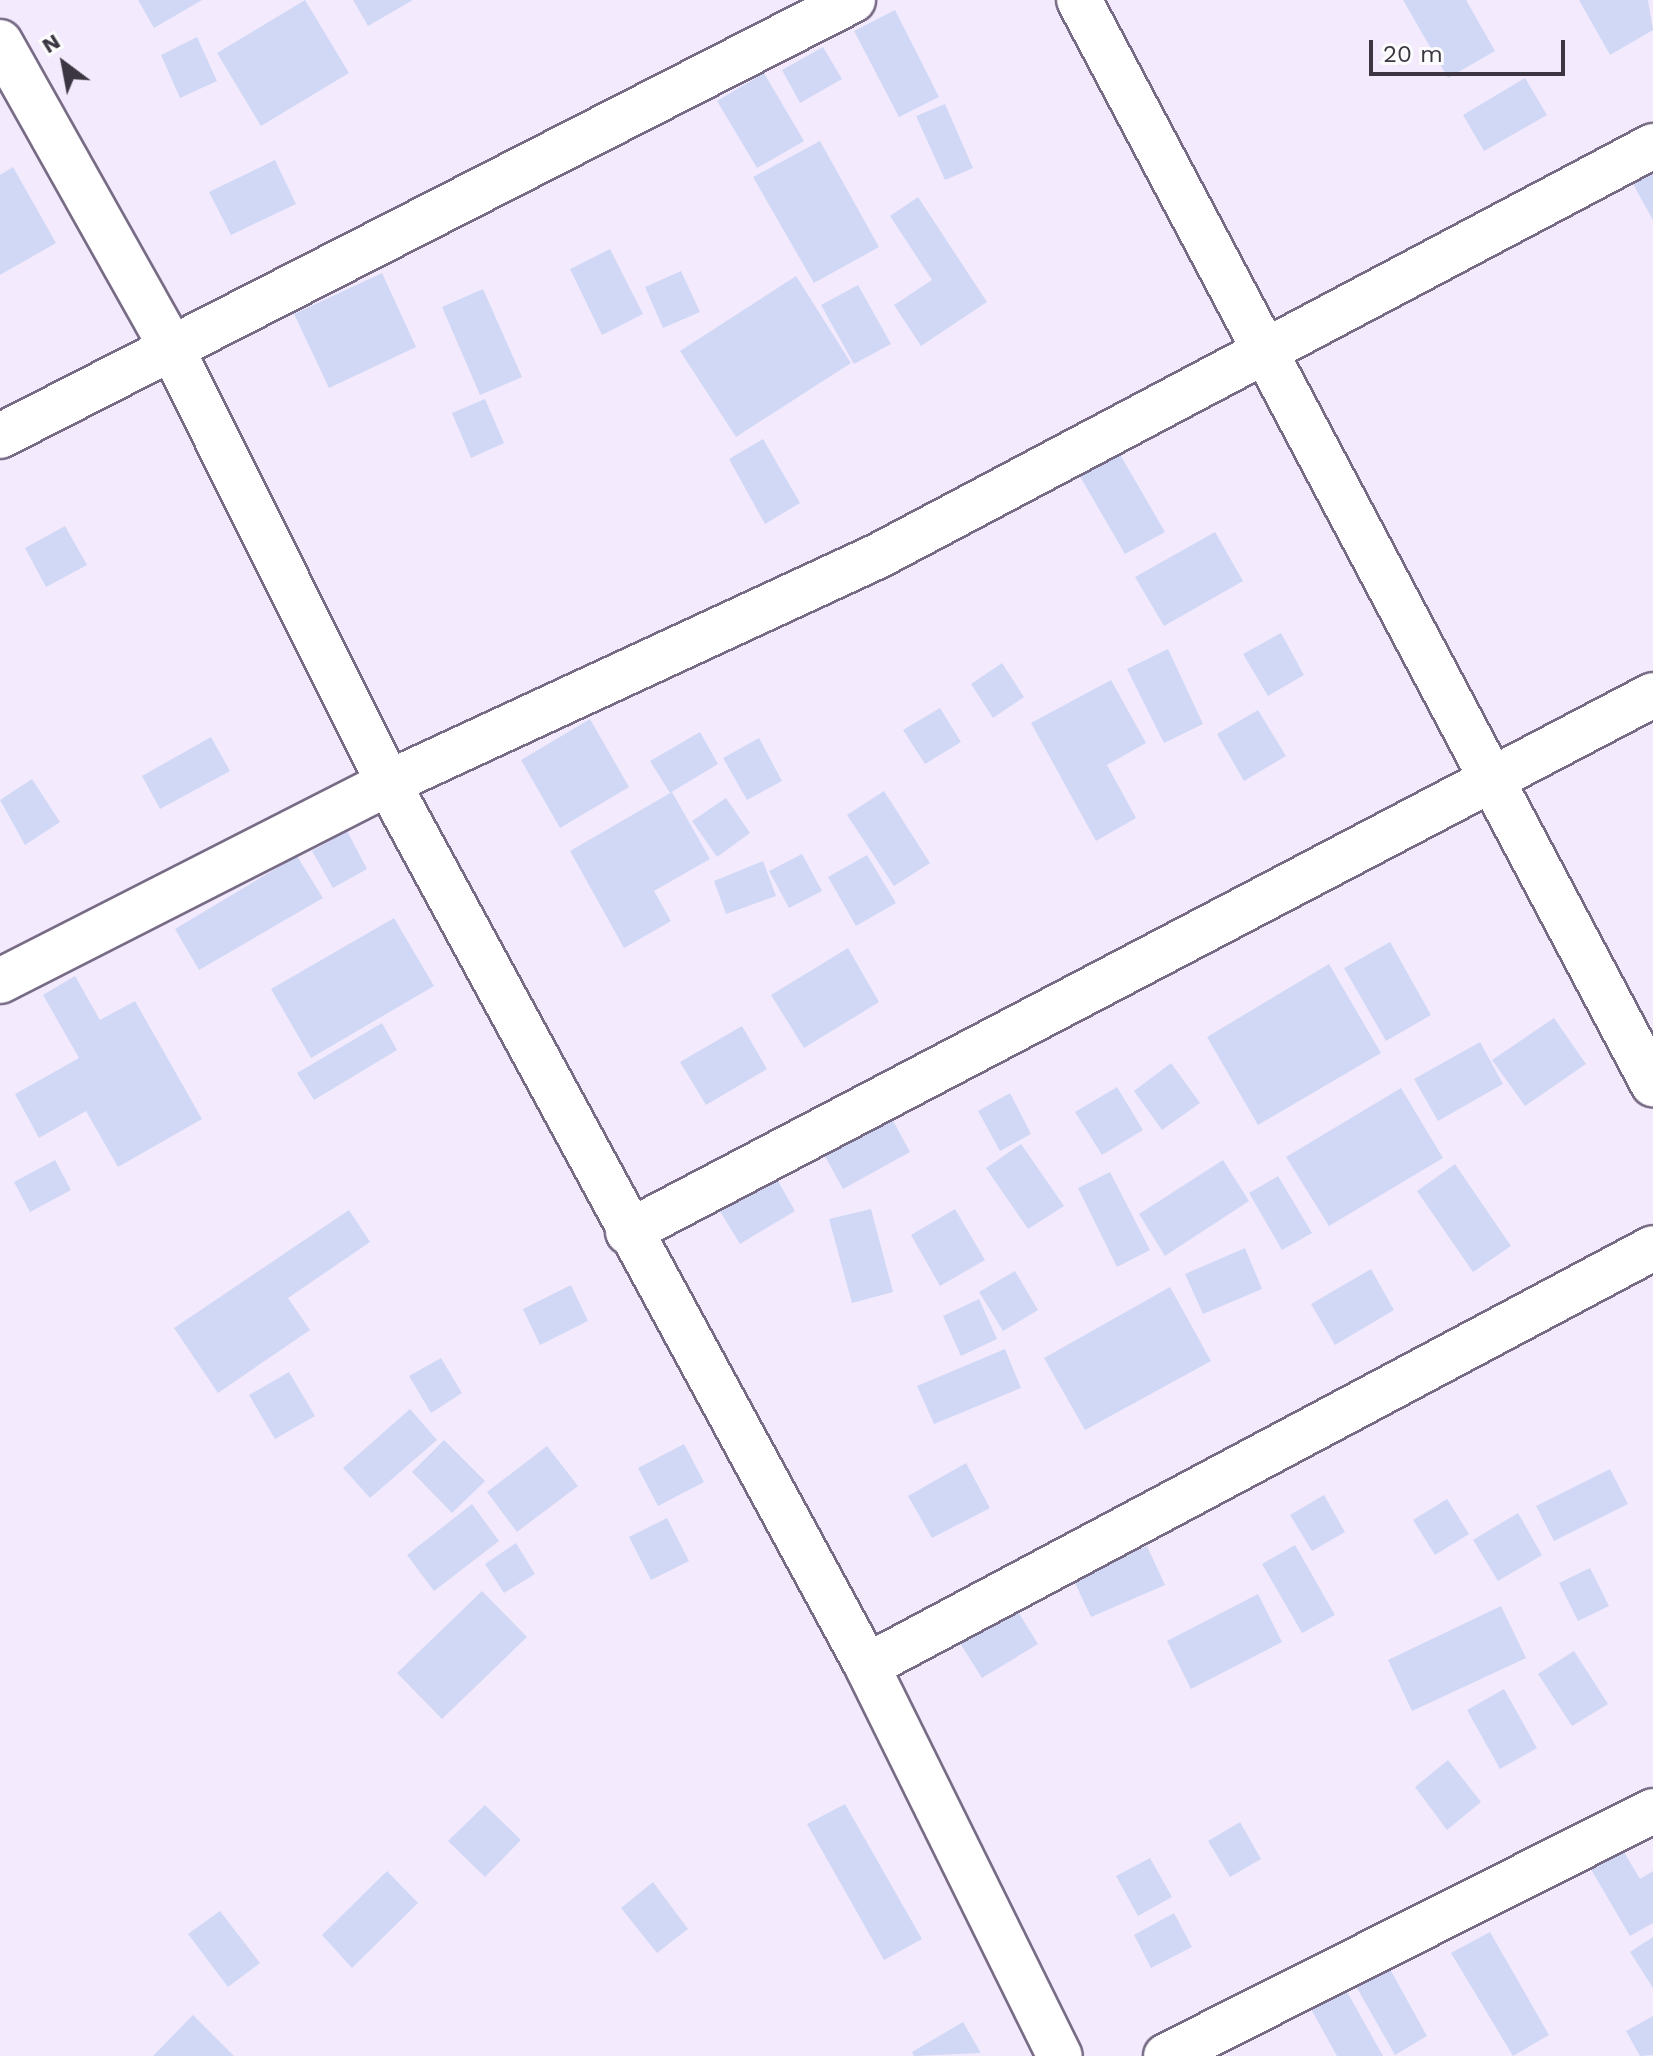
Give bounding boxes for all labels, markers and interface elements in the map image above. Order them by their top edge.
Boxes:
north arrow [24,24,104,104]
scale bar [1373,24,1569,74]
text: N [37,28,65,58]
text: 20 m [1383,40,1443,68]

